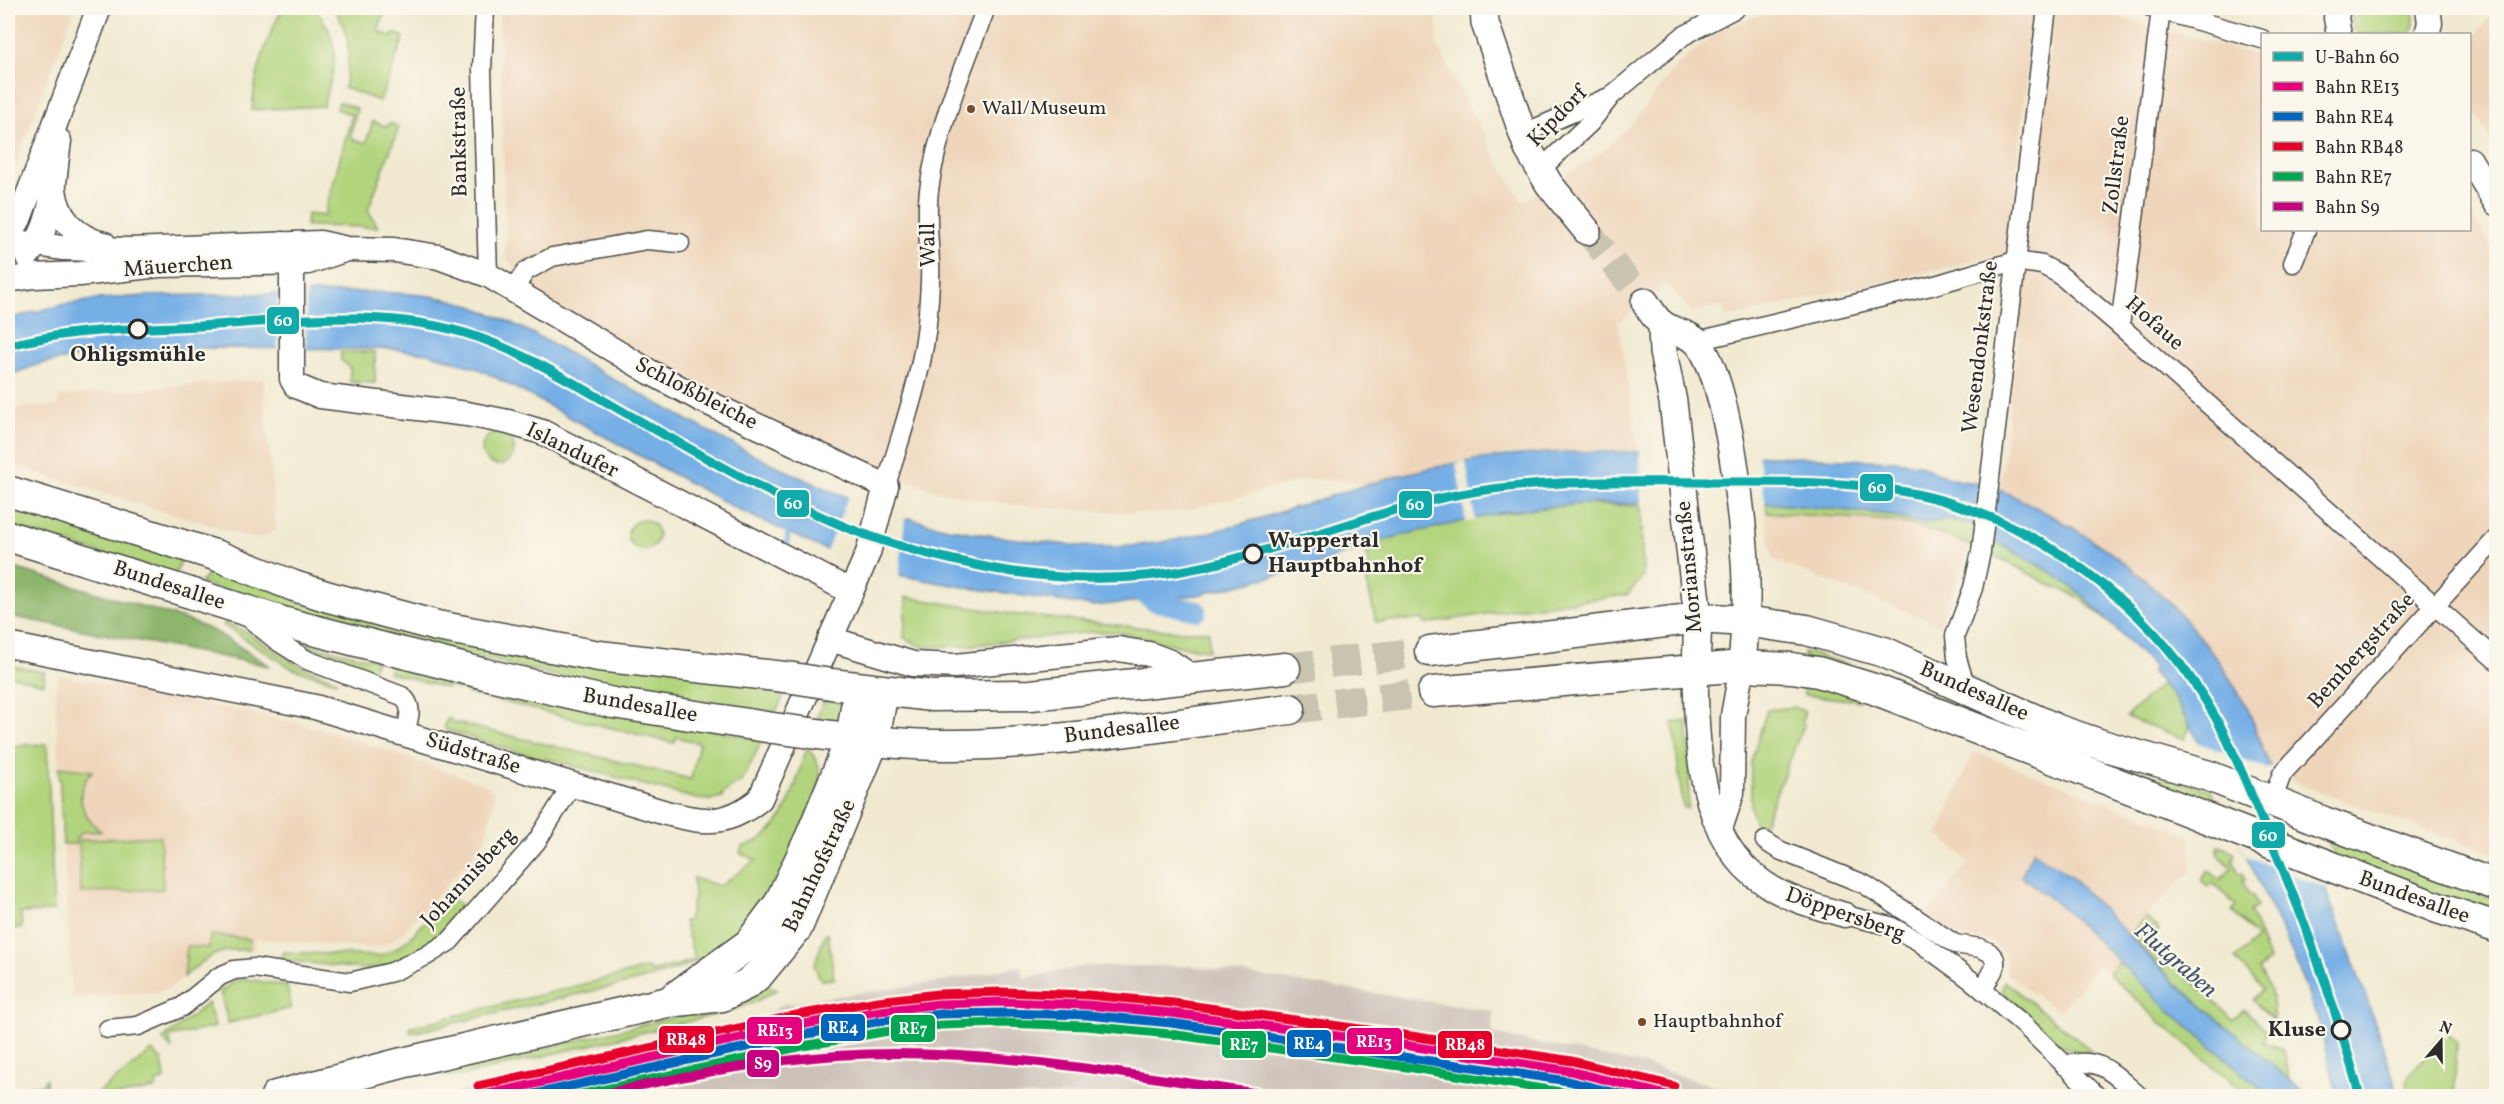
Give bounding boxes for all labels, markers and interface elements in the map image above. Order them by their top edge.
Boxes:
legend [2261,33,2471,231]
text: U-Bahn 60 [2315,46,2400,71]
text: Bahn RE13 [2315,76,2400,101]
street label: Kipdorf [1521,77,1597,155]
street label: Bankstraße [444,86,476,198]
place label: Wall/Museum [982,95,1106,123]
marker: Wall/Museum [965,103,977,115]
text: Bahn RE4 [2315,106,2394,131]
street label: Zollstraße [2096,114,2138,216]
text: Bahn RB48 [2315,136,2403,161]
text: Bahn RE7 [2315,166,2392,191]
text: Bahn S9 [2315,196,2380,221]
street label: Wall [913,222,945,268]
street label: Mäuerchen [122,248,234,286]
street label: Wesendonkstraße [1955,259,2007,435]
street label: Hofaue [2118,289,2190,359]
line badge: 60 [266,306,300,335]
text: 60 [274,311,292,333]
marker: Ohligsmühle [128,319,148,339]
place label: Ohligsmühle [70,340,206,371]
street label: Schloßbleiche [629,350,763,438]
street label: Islandufer [520,415,624,487]
line badge: 60 [1859,473,1894,502]
text: 60 [1868,478,1886,500]
line badge: 60 [776,489,810,518]
line badge: 60 [1398,490,1433,519]
text: 60 [784,494,802,516]
text: 60 [1406,495,1424,517]
street label: Morianstraße [1669,500,1711,634]
place label: Wuppertal Hauptbahnhof [1268,526,1424,582]
marker: Wuppertal Hauptbahnhof [1243,544,1263,564]
street label: Bundesallee [109,553,229,619]
street label: Bembergstraße [2301,586,2423,716]
street label: Bundesallee [1914,654,2034,730]
street label: Bundesallee [580,681,700,731]
street label: Bundesallee [1062,708,1182,752]
street label: Südstraße [422,725,524,783]
street label: Bahnhofstraße [775,794,865,938]
street label: Johannisberg [414,821,524,935]
line badge: 60 [2251,821,2286,849]
text: 60 [2259,826,2277,848]
street label: Bundesallee [2354,864,2474,932]
street label: Döppersberg [1781,880,1909,950]
water label: Flutgraben [2126,915,2224,1007]
place label: Hauptbahnhof [1653,1008,1784,1036]
north arrow [2411,1011,2471,1071]
line badge: RE4 [820,1013,866,1042]
line badge: RE7 [890,1014,936,1043]
place label: Kluse [2268,1015,2326,1046]
line badge: RE13 [746,1016,803,1045]
marker: Hauptbahnhof [1636,1016,1648,1028]
text: N [2436,1016,2455,1041]
text: RE4 [828,1018,859,1040]
text: RE7 [899,1019,928,1041]
marker: Kluse [2331,1020,2351,1040]
text: RE13 [757,1021,793,1043]
line badge: RB48 [658,1025,715,1054]
line badge: RE13 [1346,1027,1403,1055]
line badge: RE4 [1286,1029,1332,1058]
text: RB48 [666,1030,706,1052]
line badge: RE7 [1221,1030,1267,1059]
line badge: RB48 [1437,1030,1493,1059]
text: RE13 [1356,1032,1392,1054]
text: RE4 [1294,1034,1325,1056]
text: RE7 [1230,1035,1259,1057]
text: RB48 [1445,1035,1485,1057]
line badge: S9 [746,1049,780,1078]
text: S9 [754,1054,772,1076]

